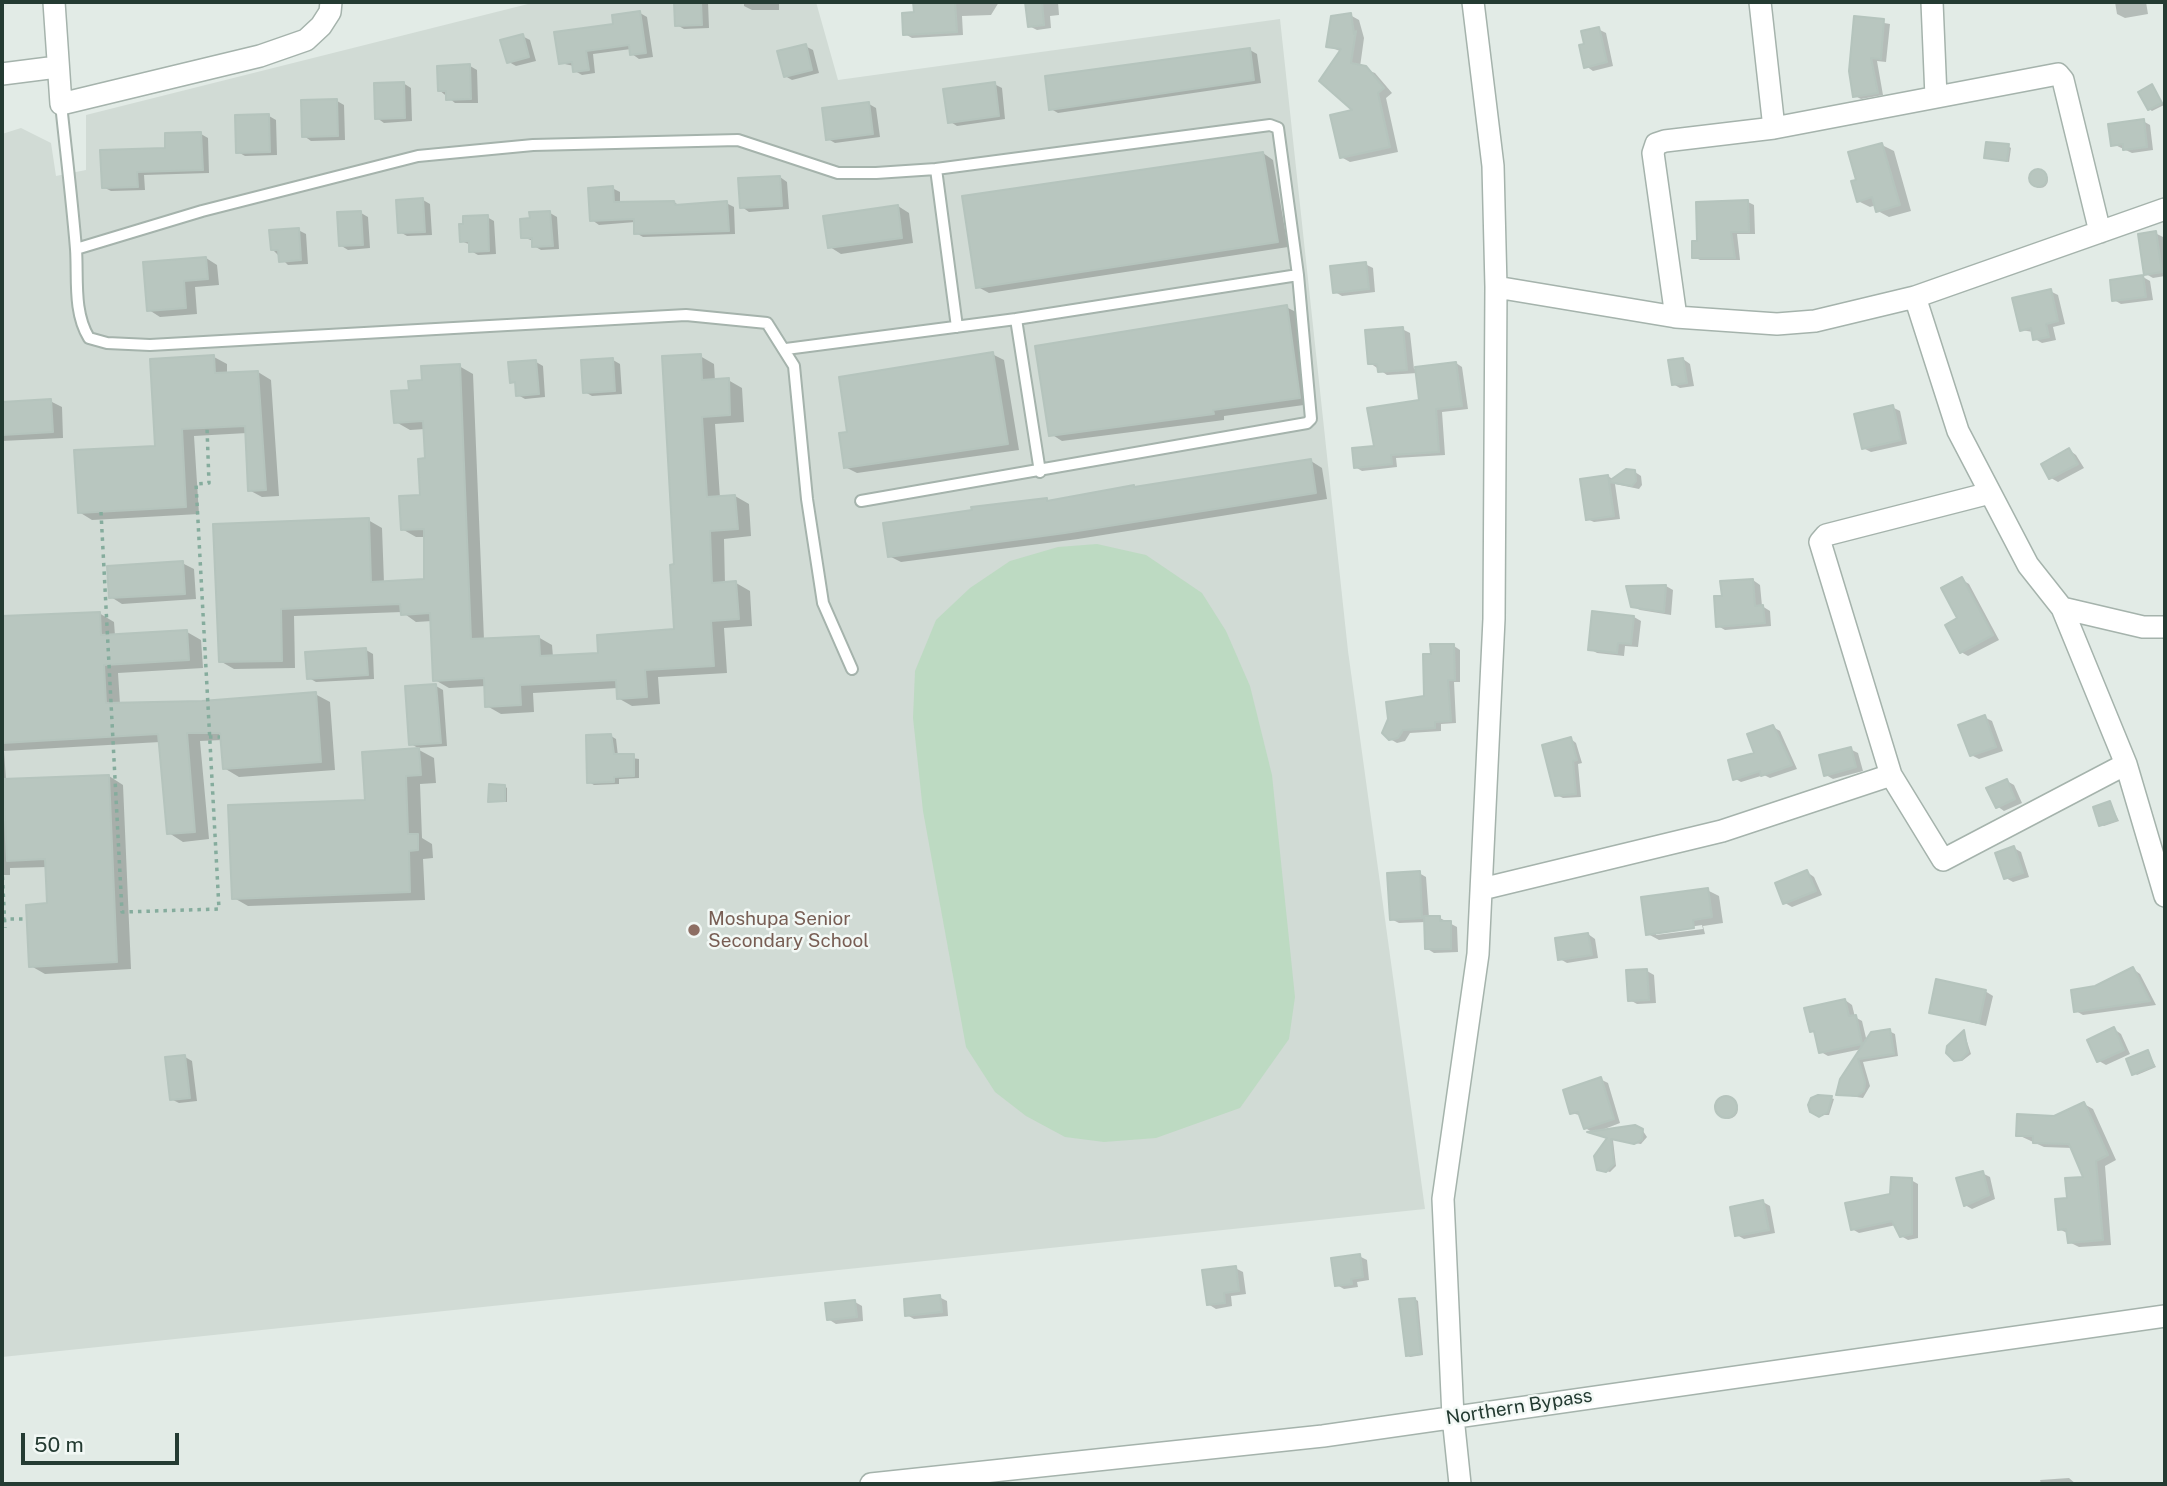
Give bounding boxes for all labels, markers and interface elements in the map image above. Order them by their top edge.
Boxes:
place label: Moshupa Senior Secondary School [708,908,869,952]
marker: Moshupa Senior Secondary School [686,922,702,938]
street label: Northern Bypass [1444,1384,1594,1430]
scale bar [24,1420,182,1464]
text: 50 m [34,1432,84,1457]

